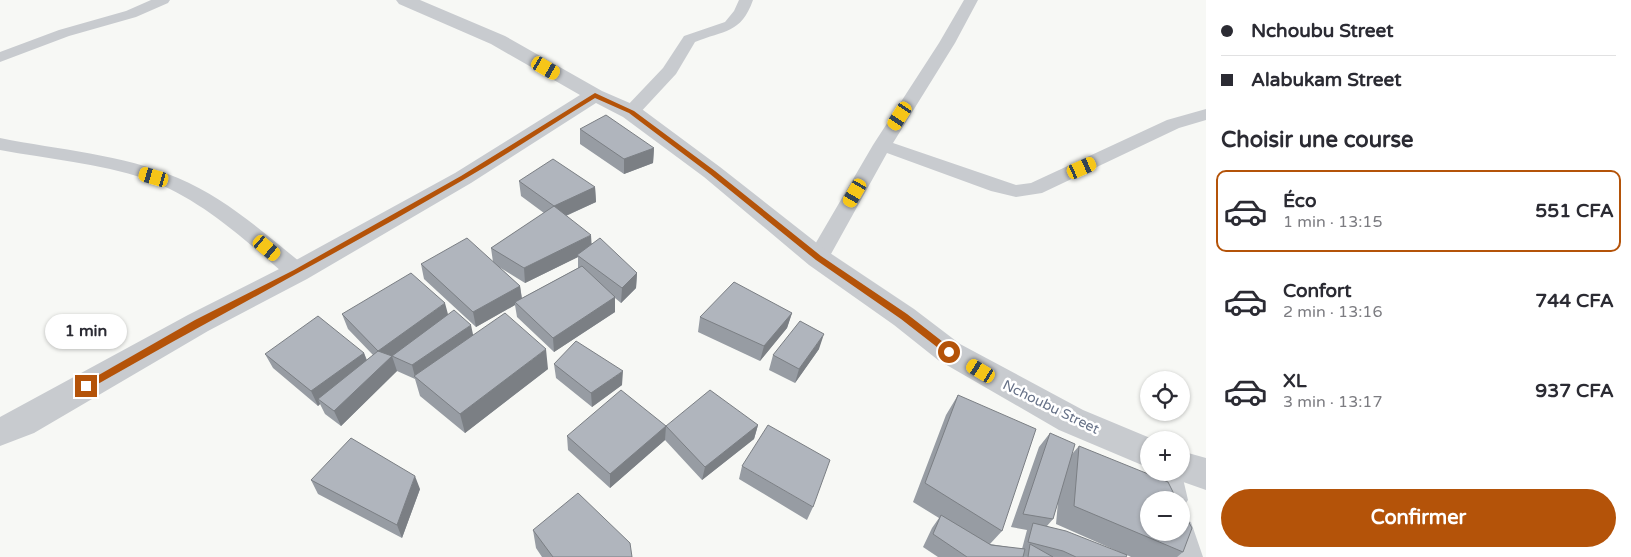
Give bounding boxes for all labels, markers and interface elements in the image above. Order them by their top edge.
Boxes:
text: Nchoubu Street [1251,20,1394,42]
car [529,54,562,82]
text: Alabukam Street [1251,69,1402,91]
car [885,99,914,133]
text: Choisir une course [1221,127,1414,153]
car [1065,155,1098,181]
car [137,166,170,188]
car [841,176,868,210]
icon: car [1223,189,1268,234]
text: Éco [1283,190,1316,212]
text: 551 CFA [1535,200,1614,222]
text: 1 min · 13:15 [1283,212,1382,232]
car [250,233,283,263]
icon: car [1223,279,1268,324]
text: Confort [1283,280,1352,302]
text: 744 CFA [1535,290,1614,312]
text: 2 min · 13:16 [1283,302,1382,322]
callout: 1 min [45,314,127,348]
text: 1 min [65,321,107,341]
route start [938,341,960,363]
car [964,357,997,385]
icon: car [1223,369,1268,414]
text: XL [1283,370,1307,392]
map controls [1140,371,1190,541]
button: locate [1140,371,1190,421]
route end [75,375,97,397]
street label: Nchoubu Street [1000,376,1103,438]
text: 937 CFA [1535,380,1614,402]
text: 3 min · 13:17 [1283,392,1382,412]
button: + [1140,431,1190,481]
button: Confirmer [1221,489,1616,547]
button: − [1140,491,1190,541]

